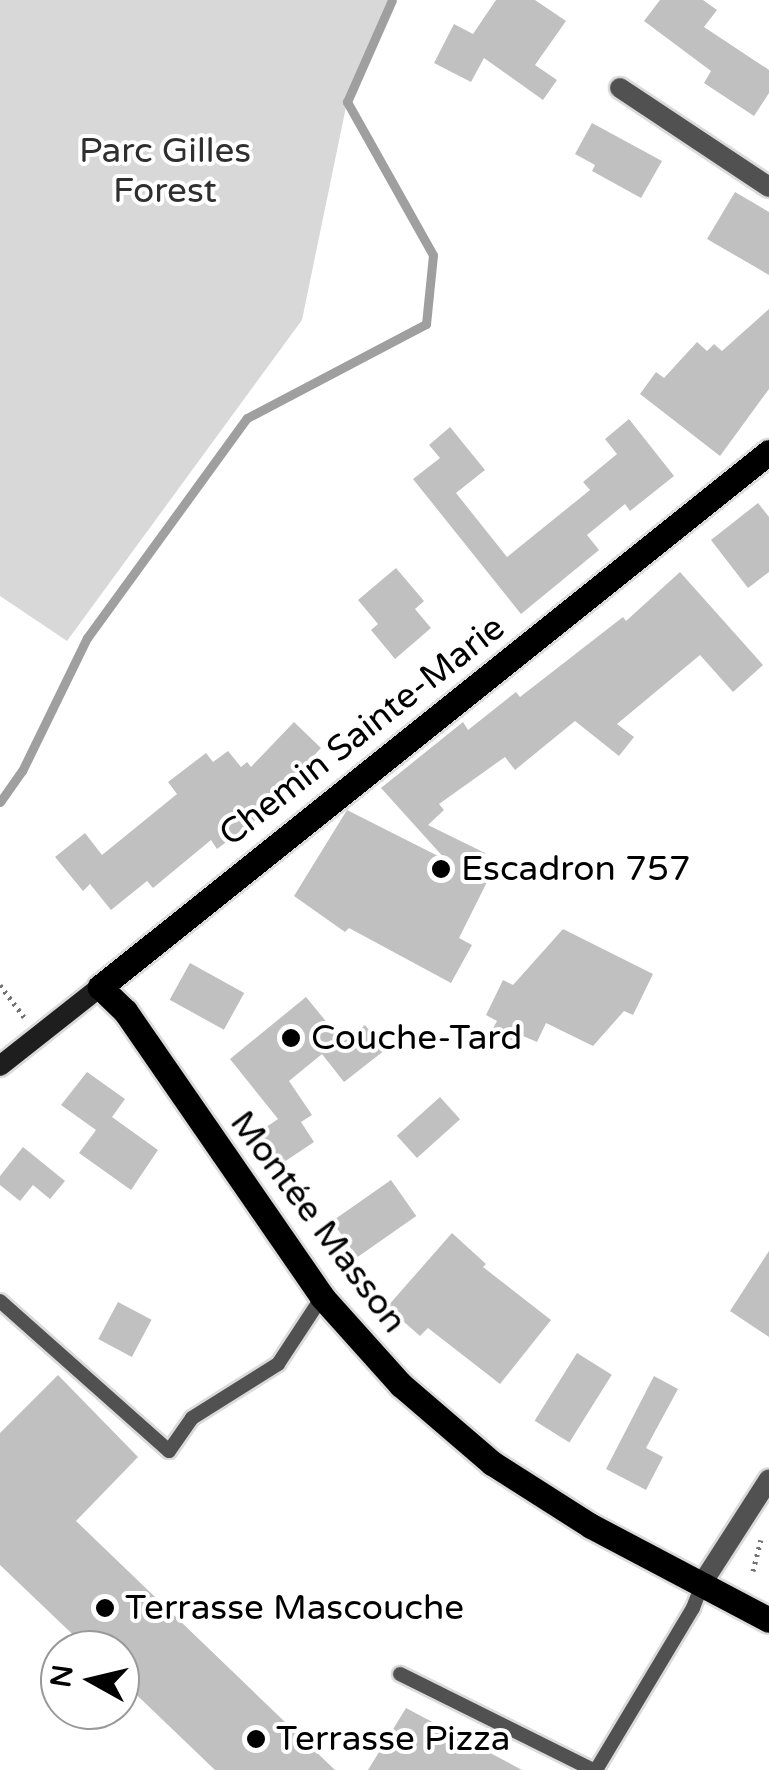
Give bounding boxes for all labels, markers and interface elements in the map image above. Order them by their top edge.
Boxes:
park label: Parc Gilles Forest [79,130,251,212]
street label: Chemin Sainte-Marie [211,607,513,855]
place label: Escadron 757 [461,848,691,890]
marker: Escadron 757 [430,858,452,880]
place label: Couche-Tard [311,1017,522,1059]
marker: Couche-Tard [280,1027,302,1049]
street label: Montée Masson [221,1103,415,1341]
place label: Terrasse Mascouche [125,1587,464,1629]
marker: Terrasse Mascouche [94,1597,116,1619]
north arrow [40,1630,140,1730]
text: N [44,1663,81,1690]
place label: Terrasse Pizza [276,1718,510,1760]
marker: Terrasse Pizza [245,1728,267,1750]

